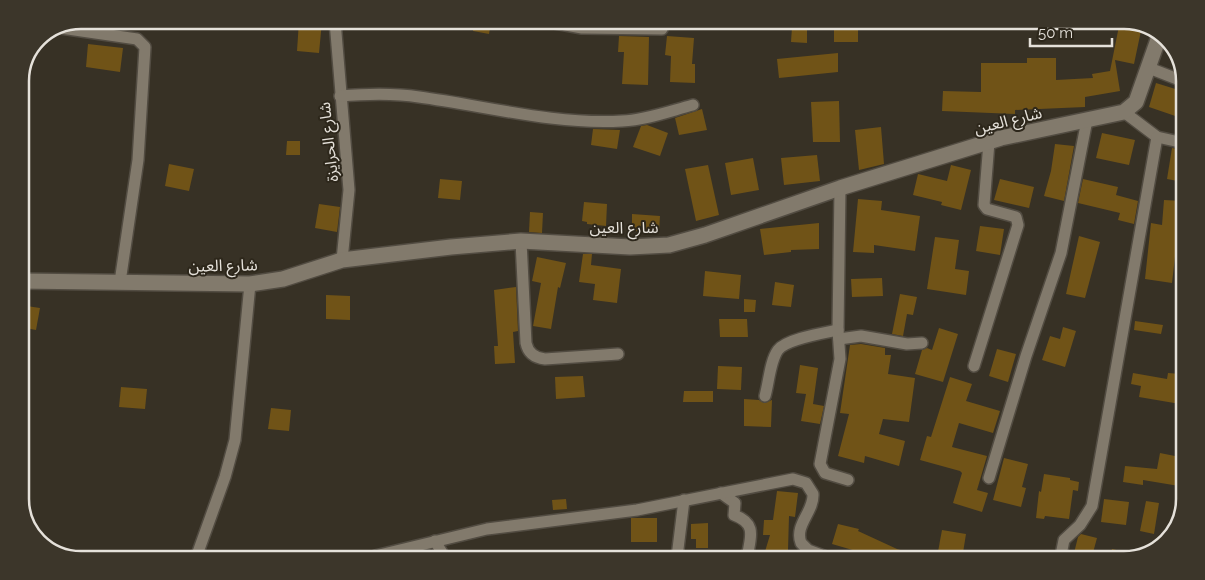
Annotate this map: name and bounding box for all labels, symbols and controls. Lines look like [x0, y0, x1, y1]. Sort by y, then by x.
scale bar [1030, 15, 1112, 47]
text: 50 m [1038, 24, 1073, 42]
street label: شارع الحرايزة [315, 101, 345, 183]
street label: شارع العين [972, 103, 1045, 141]
street label: شارع العين [589, 218, 659, 240]
street label: شارع العين [188, 255, 258, 279]

